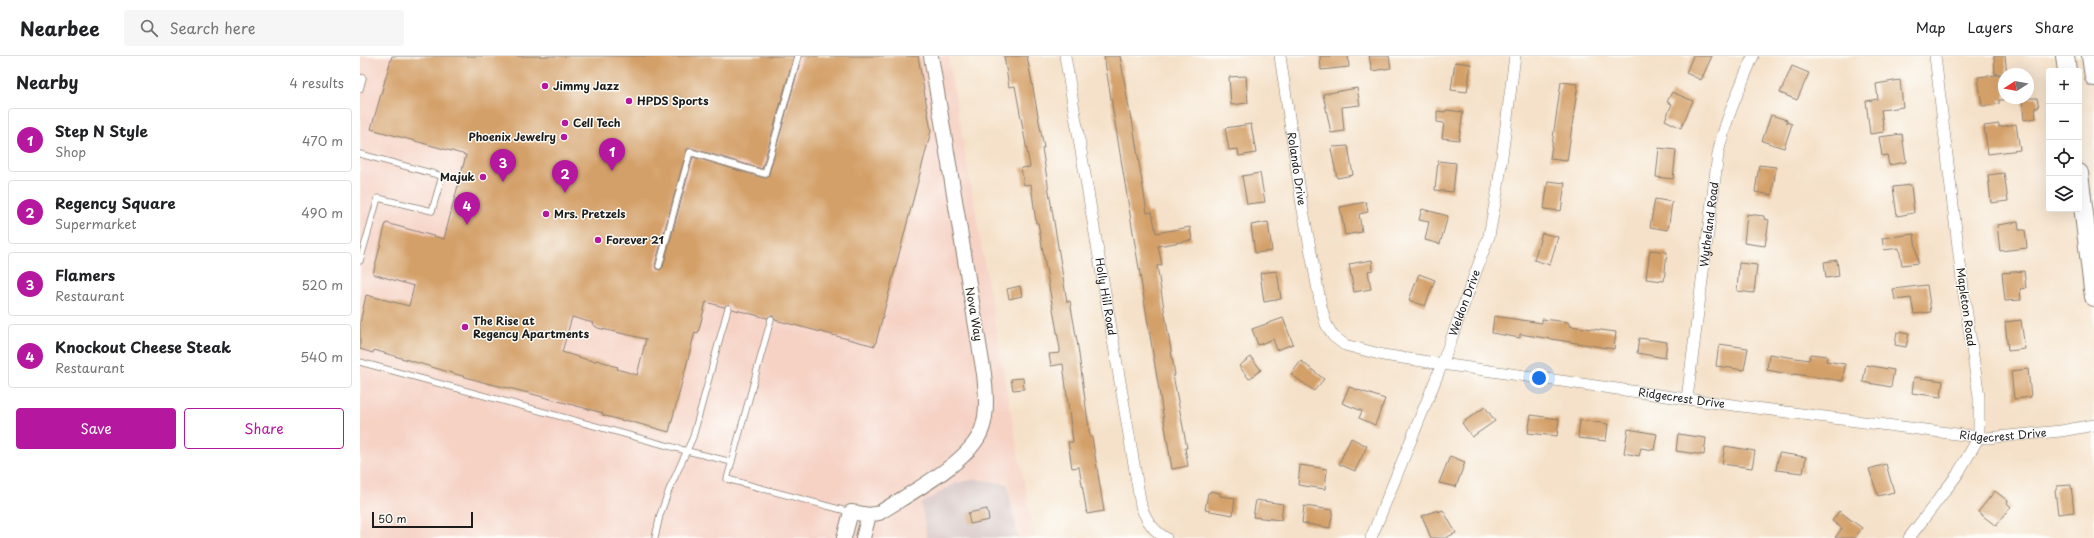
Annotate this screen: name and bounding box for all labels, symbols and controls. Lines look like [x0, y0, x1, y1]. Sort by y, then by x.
search box [124, 10, 404, 46]
text: Nearbee [20, 14, 100, 42]
text: Search here [170, 16, 255, 39]
icon: search [138, 17, 160, 39]
text: Map [1916, 17, 1946, 38]
text: Layers [1968, 17, 2013, 38]
text: Share [2035, 17, 2074, 38]
north arrow [1998, 68, 2034, 104]
map controls [2046, 68, 2082, 212]
button: + [2046, 68, 2082, 104]
text: Nearby [16, 69, 78, 95]
text: 4 results [290, 73, 344, 92]
place label: Jimmy Jazz [553, 77, 619, 94]
marker: Jimmy Jazz [540, 81, 550, 91]
place label: HPDS Sports [637, 92, 709, 109]
marker: HPDS Sports [624, 96, 634, 106]
button: − [2046, 104, 2082, 140]
place label: Cell Tech [573, 114, 621, 131]
marker: Cell Tech [560, 118, 570, 128]
text: Step N Style [55, 119, 148, 142]
place label: Phoenix Jewelry [469, 128, 556, 145]
text: 1 [27, 131, 33, 150]
text: 470 m [302, 131, 343, 150]
street label: Rolando Drive [1283, 131, 1311, 207]
marker: Phoenix Jewelry [559, 132, 569, 142]
pin: 1 [599, 138, 625, 171]
button: locate [2046, 140, 2082, 176]
text: Shop [55, 142, 86, 161]
pin: 3 [490, 149, 516, 182]
pin: 2 [552, 160, 578, 193]
place label: Majuk [440, 168, 476, 185]
marker: Majuk [478, 172, 488, 182]
button: layers [2046, 176, 2082, 212]
street label: Wytheland Road [1695, 181, 1722, 268]
text: Regency Square [55, 191, 176, 214]
pin: 4 [454, 192, 480, 225]
text: 2 [25, 203, 35, 222]
text: 490 m [301, 203, 343, 222]
place label: Mrs. Pretzels [554, 205, 625, 222]
marker: Mrs. Pretzels [541, 209, 551, 219]
text: Supermarket [55, 214, 137, 233]
place label: Forever 21 [606, 231, 664, 248]
marker: Forever 21 [593, 235, 603, 245]
street label: Holly Hill Road [1091, 256, 1121, 337]
text: Flamers [55, 263, 115, 286]
street label: Weldon Drive [1444, 267, 1484, 338]
street label: Mapleton Road [1953, 267, 1980, 347]
text: 3 [26, 275, 34, 294]
text: 520 m [301, 275, 343, 294]
text: Restaurant [55, 286, 125, 305]
street label: Nova Way [961, 286, 988, 342]
place label: The Rise at Regency Apartments [473, 312, 590, 342]
marker: The Rise at Regency Apartments [460, 322, 470, 332]
text: Knockout Cheese Steak [55, 335, 231, 358]
text: 4 [26, 347, 34, 366]
text: 540 m [300, 347, 343, 366]
text: Restaurant [55, 358, 125, 377]
your location [1529, 368, 1549, 388]
street label: Ridgecrest Drive [1637, 383, 1726, 412]
button: Save [16, 408, 176, 449]
button: Share [184, 408, 344, 449]
street label: Ridgecrest Drive [1959, 423, 2047, 446]
scale bar [372, 510, 473, 529]
text: 50 m [378, 510, 407, 527]

